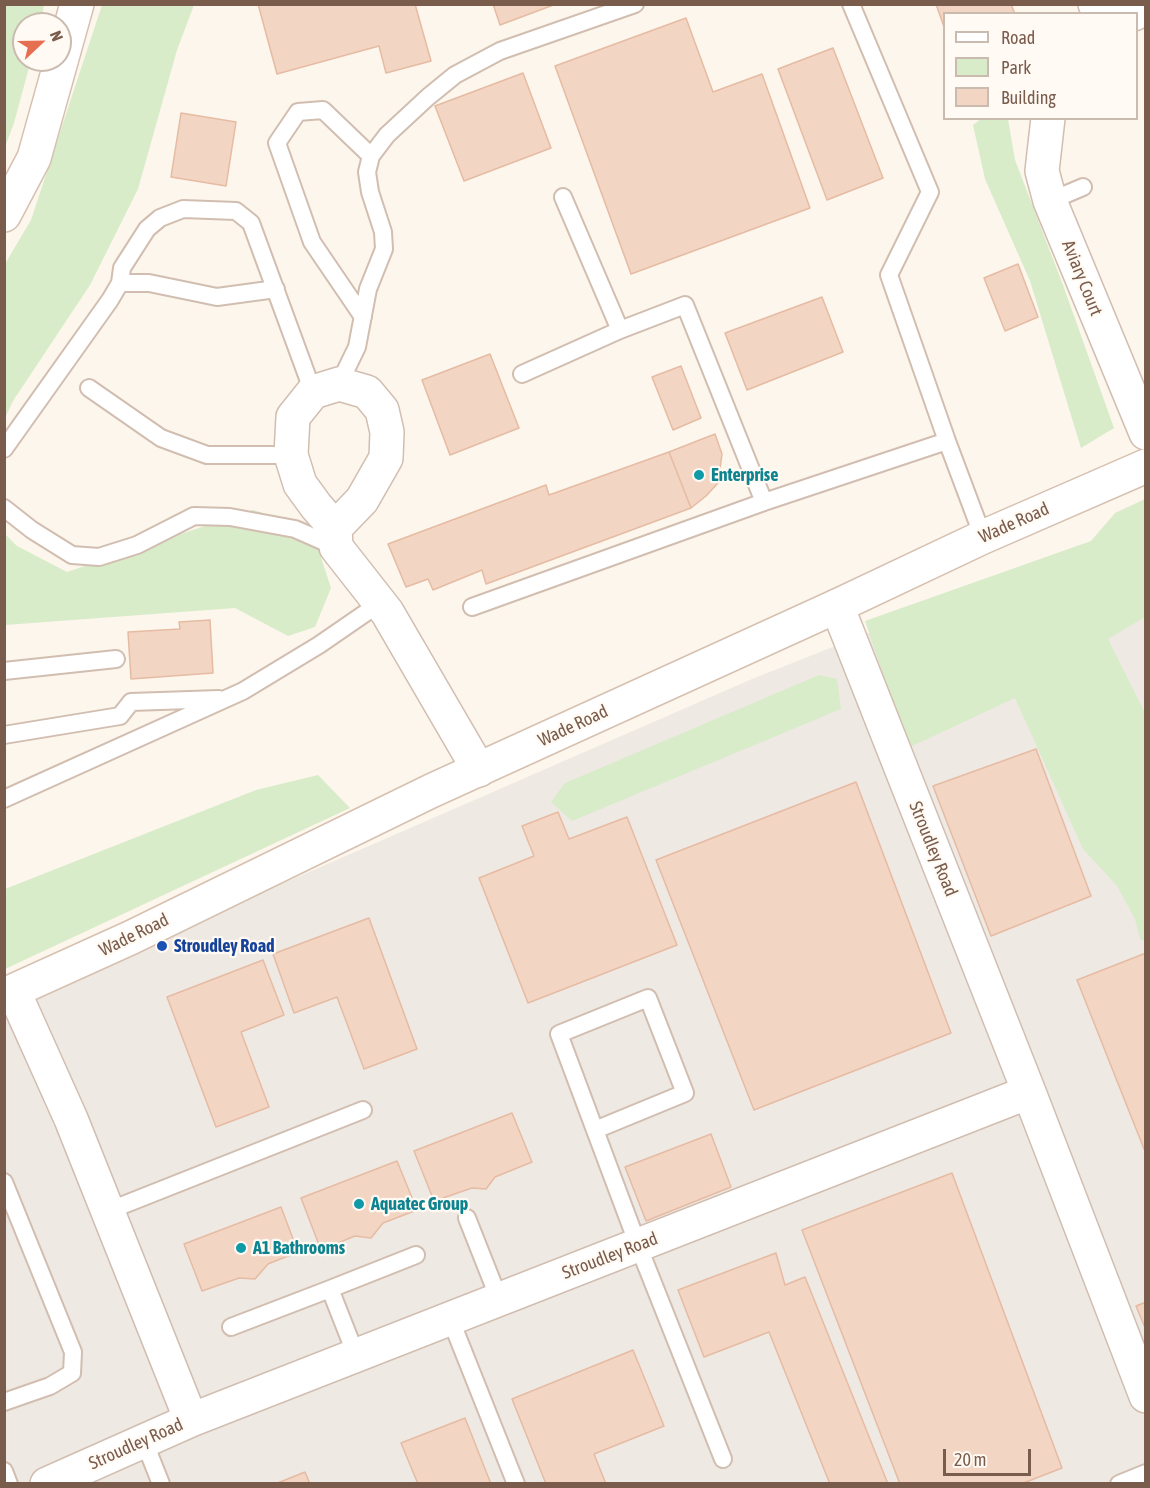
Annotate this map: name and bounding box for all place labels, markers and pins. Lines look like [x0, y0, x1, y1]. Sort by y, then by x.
place label: Enterprise [711, 464, 778, 486]
marker: Enterprise [692, 468, 706, 482]
place label: Stroudley Road [174, 935, 275, 957]
marker: Stroudley Road [155, 939, 169, 953]
place label: Aquatec Group [371, 1193, 468, 1215]
marker: Aquatec Group [352, 1197, 366, 1211]
place label: A1 Bathrooms [253, 1237, 345, 1259]
marker: A1 Bathrooms [234, 1241, 248, 1255]

